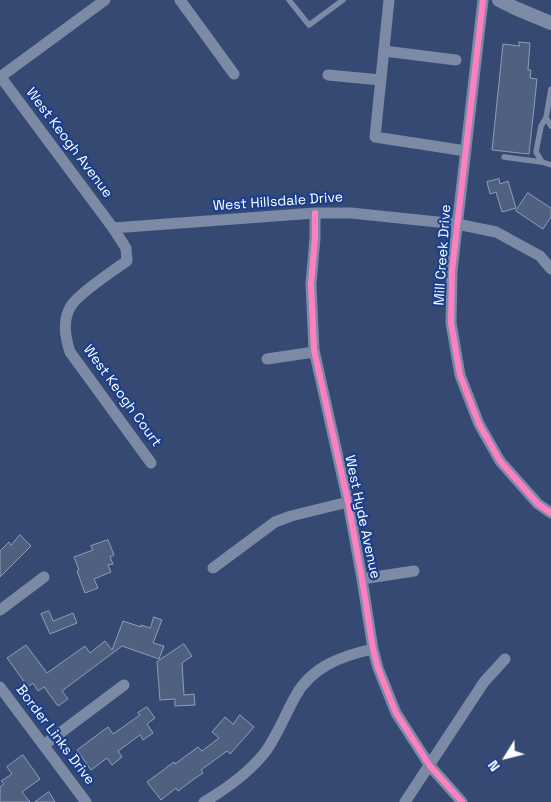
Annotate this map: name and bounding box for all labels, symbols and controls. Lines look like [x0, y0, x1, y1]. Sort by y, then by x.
street label: West Keogh Avenue [22, 85, 116, 201]
street label: West Hillsdale Drive [212, 189, 344, 215]
street label: Mill Creek Drive [431, 204, 455, 306]
street label: West Keogh Court [79, 342, 165, 450]
street label: West Hyde Avenue [341, 454, 383, 580]
street label: Border Links Drive [12, 682, 98, 788]
north arrow [481, 732, 531, 782]
text: N [484, 757, 504, 775]

